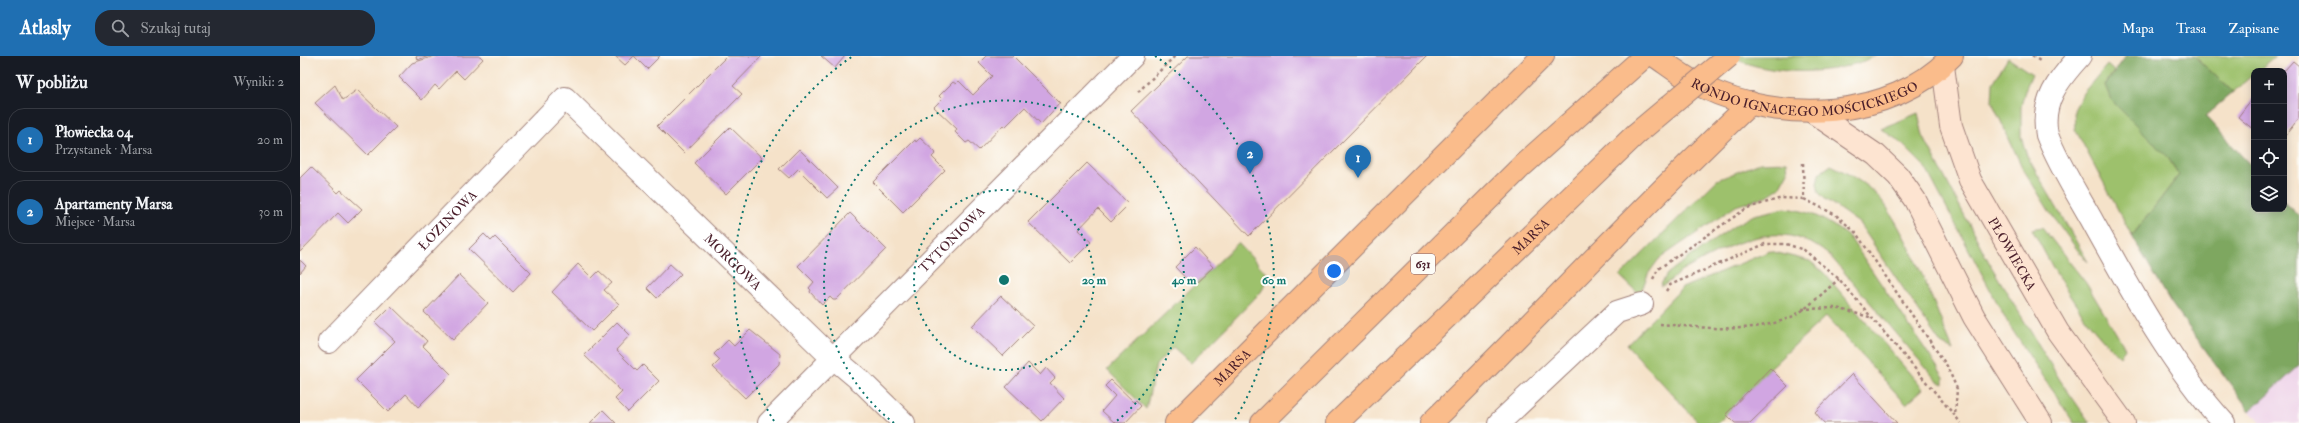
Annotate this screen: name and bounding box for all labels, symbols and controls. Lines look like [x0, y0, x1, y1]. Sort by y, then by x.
search box [95, 10, 375, 46]
text: Atlasly [20, 16, 71, 40]
icon: search [109, 17, 131, 39]
text: Szukaj tutaj [141, 19, 211, 38]
text: Mapa [2122, 20, 2154, 37]
text: Trasa [2176, 20, 2206, 37]
text: Zapisane [2228, 20, 2279, 37]
map controls [2251, 68, 2287, 212]
button: + [2251, 68, 2287, 104]
street label: RONDO IGNACEGO MOŚCICKIEGO [1687, 71, 1921, 87]
text: W pobliżu [16, 72, 88, 93]
text: Wyniki: 2 [233, 74, 284, 90]
text: RONDO IGNACEGO MOŚCICKIEGO [1688, 75, 1921, 120]
button: − [2251, 104, 2287, 140]
text: Płowiecka 04 [55, 123, 132, 142]
text: 1 [28, 132, 32, 148]
text: 20 m [257, 132, 283, 148]
button: locate [2251, 140, 2287, 176]
pin: 2 [1237, 141, 1263, 174]
text: Przystanek · Marsa [55, 142, 152, 158]
pin: 1 [1345, 145, 1371, 178]
button: layers [2251, 176, 2287, 212]
street label: ŁOZINOWA [415, 187, 481, 254]
text: Apartamenty Marsa [55, 195, 173, 214]
street label: TYTONIOWA [916, 203, 989, 276]
text: 2 [27, 204, 33, 220]
text: 30 m [259, 204, 283, 220]
text: Miejsce · Marsa [55, 214, 135, 230]
street label: MARSA [1509, 215, 1554, 258]
street label: PŁOWIECKA [1984, 215, 2040, 294]
street label: MORGOWA [700, 231, 765, 294]
road number: 631 [1411, 254, 1435, 274]
your location [1324, 261, 1344, 281]
centre of rings [997, 273, 1011, 287]
text: 20 m [1082, 273, 1107, 288]
text: 40 m [1171, 273, 1197, 288]
text: 60 m [1262, 273, 1287, 288]
street label: MARSA [1211, 346, 1255, 390]

